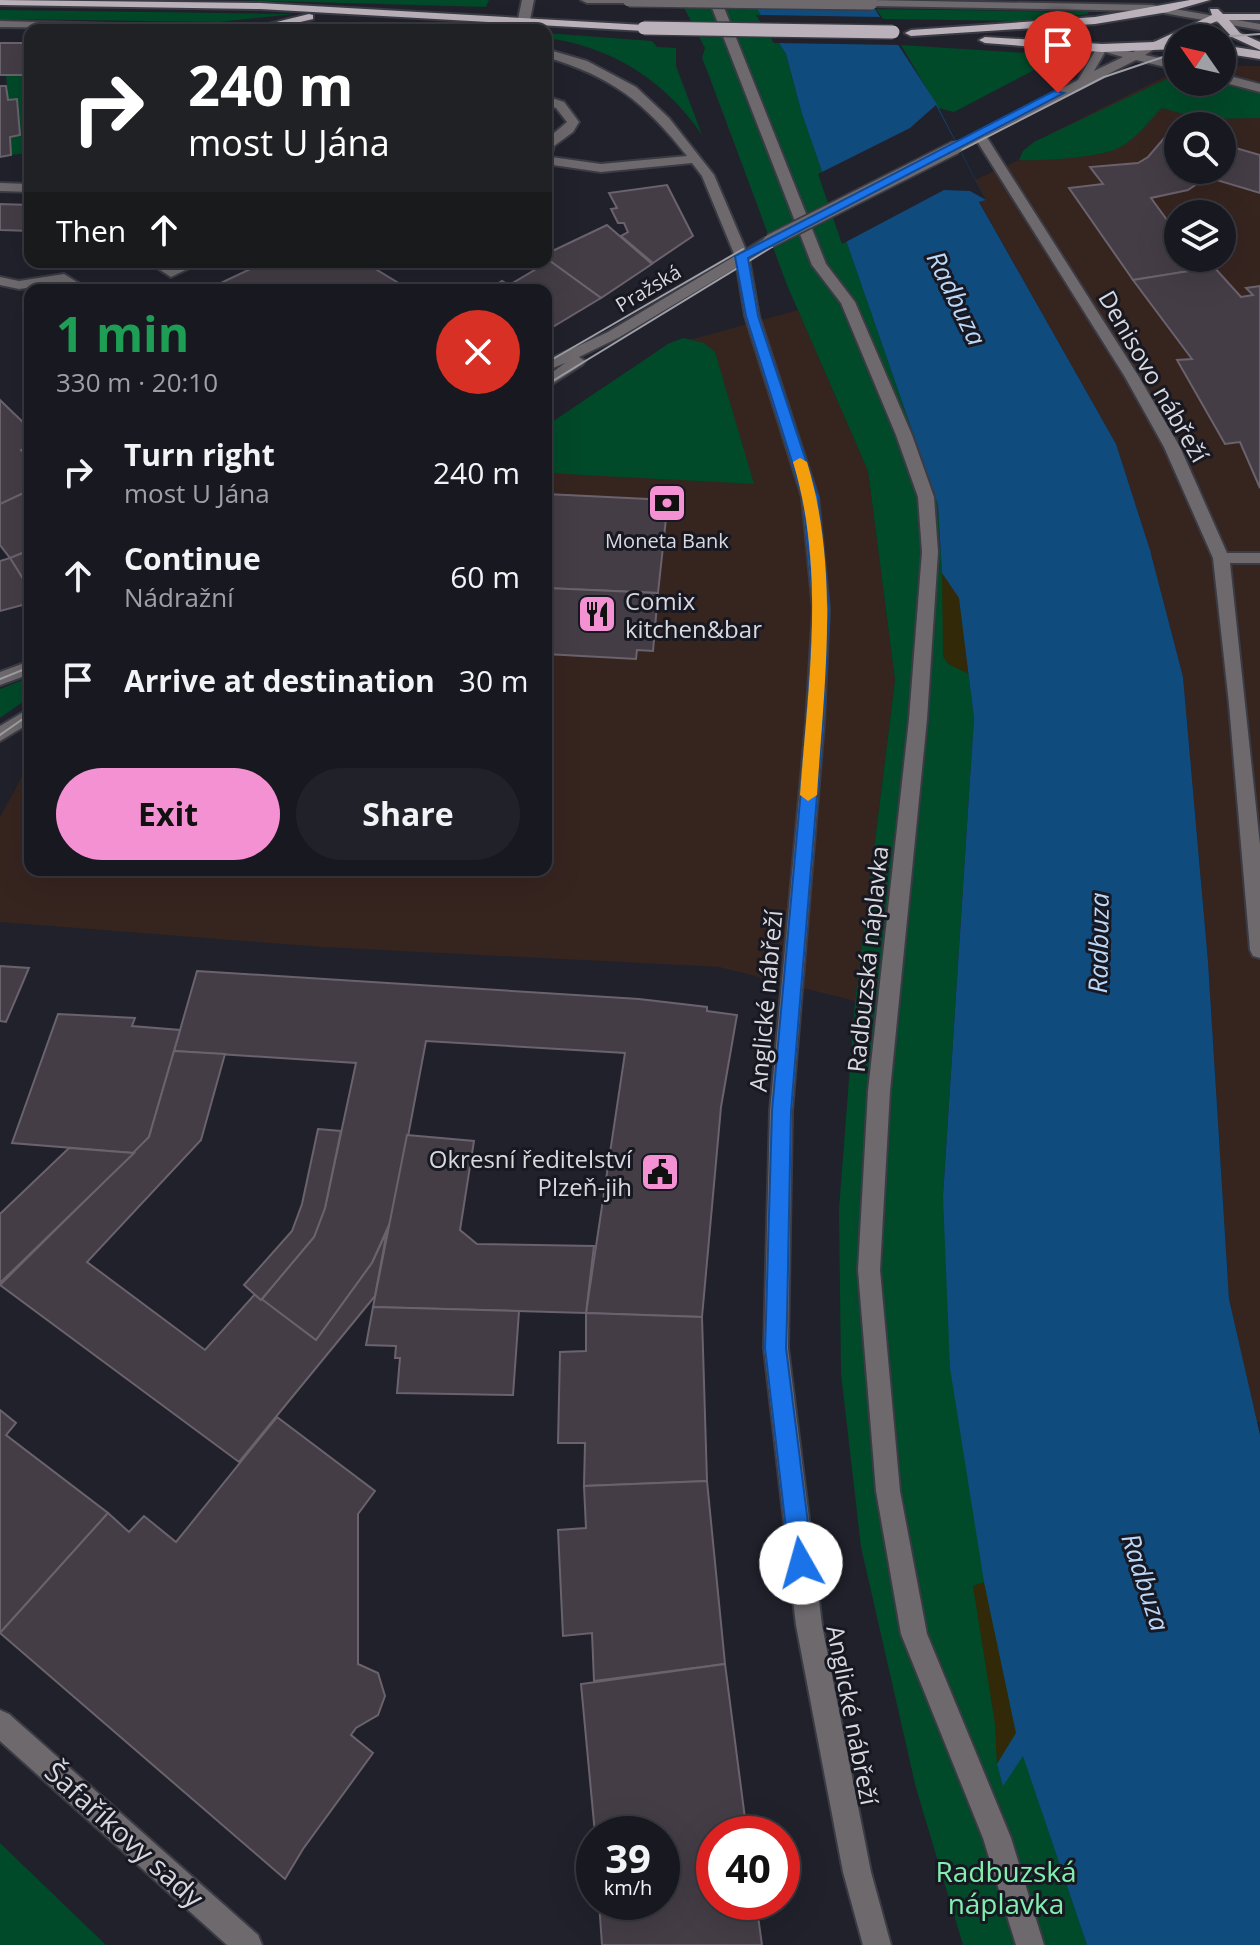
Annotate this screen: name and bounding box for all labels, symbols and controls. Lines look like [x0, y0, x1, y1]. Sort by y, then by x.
pin [1024, 11, 1092, 93]
icon: arrive [1036, 23, 1080, 67]
north arrow [1164, 24, 1236, 96]
map controls [1164, 24, 1236, 272]
text: 240 m [188, 46, 354, 122]
icon: right [56, 56, 160, 160]
button: search [1164, 112, 1236, 184]
text: most U Jána [188, 118, 390, 167]
button: layers [1164, 200, 1236, 272]
icon: ahead [142, 208, 186, 252]
text: Then [56, 210, 126, 251]
water label: Radbuza [919, 245, 995, 351]
street label: Pražská [610, 258, 686, 318]
street label: Denisovo nábřeží [1091, 284, 1217, 469]
text: 1 min [56, 301, 189, 366]
button: close [436, 310, 520, 394]
text: 330 m · 20:10 [56, 364, 218, 400]
text: Turn right [124, 434, 275, 475]
icon: right [56, 450, 100, 494]
text: 240 m [433, 452, 520, 493]
text: most U Jána [124, 475, 270, 511]
bank icon: Moneta Bank [646, 482, 688, 524]
place label: Moneta Bank [605, 527, 729, 554]
text: Continue [124, 538, 261, 579]
icon: ahead [56, 554, 100, 598]
text: 60 m [450, 556, 520, 597]
text: Nádražní [124, 579, 234, 615]
place label: Comix kitchen&bar [625, 584, 762, 645]
restaurant icon: Comix kitchen&bar [576, 593, 618, 635]
icon: arrive [56, 658, 100, 702]
text: Arrive at destination [124, 660, 435, 701]
text: 30 m [459, 660, 529, 701]
button: Exit [56, 768, 280, 860]
button: Share [296, 768, 520, 860]
street label: Radbuzská náplavka [839, 844, 895, 1074]
water label: Radbuza [1079, 892, 1117, 994]
street label: Anglické nábřeží [741, 908, 789, 1093]
place label: Okresní ředitelství Plzeň-jih [429, 1142, 633, 1203]
public building icon: Okresní ředitelství Plzeň-jih [639, 1151, 681, 1193]
position arrow [759, 1521, 843, 1605]
water label: Radbuza [1113, 1528, 1179, 1636]
street label: Anglické nábřeží [819, 1622, 887, 1808]
street label: Šafaříkovy sady [37, 1753, 213, 1916]
speed limit sign: 40 [696, 1816, 800, 1920]
text: 39 [605, 1830, 651, 1885]
park label: Radbuzská náplavka [935, 1852, 1077, 1922]
text: km/h [604, 1874, 652, 1901]

